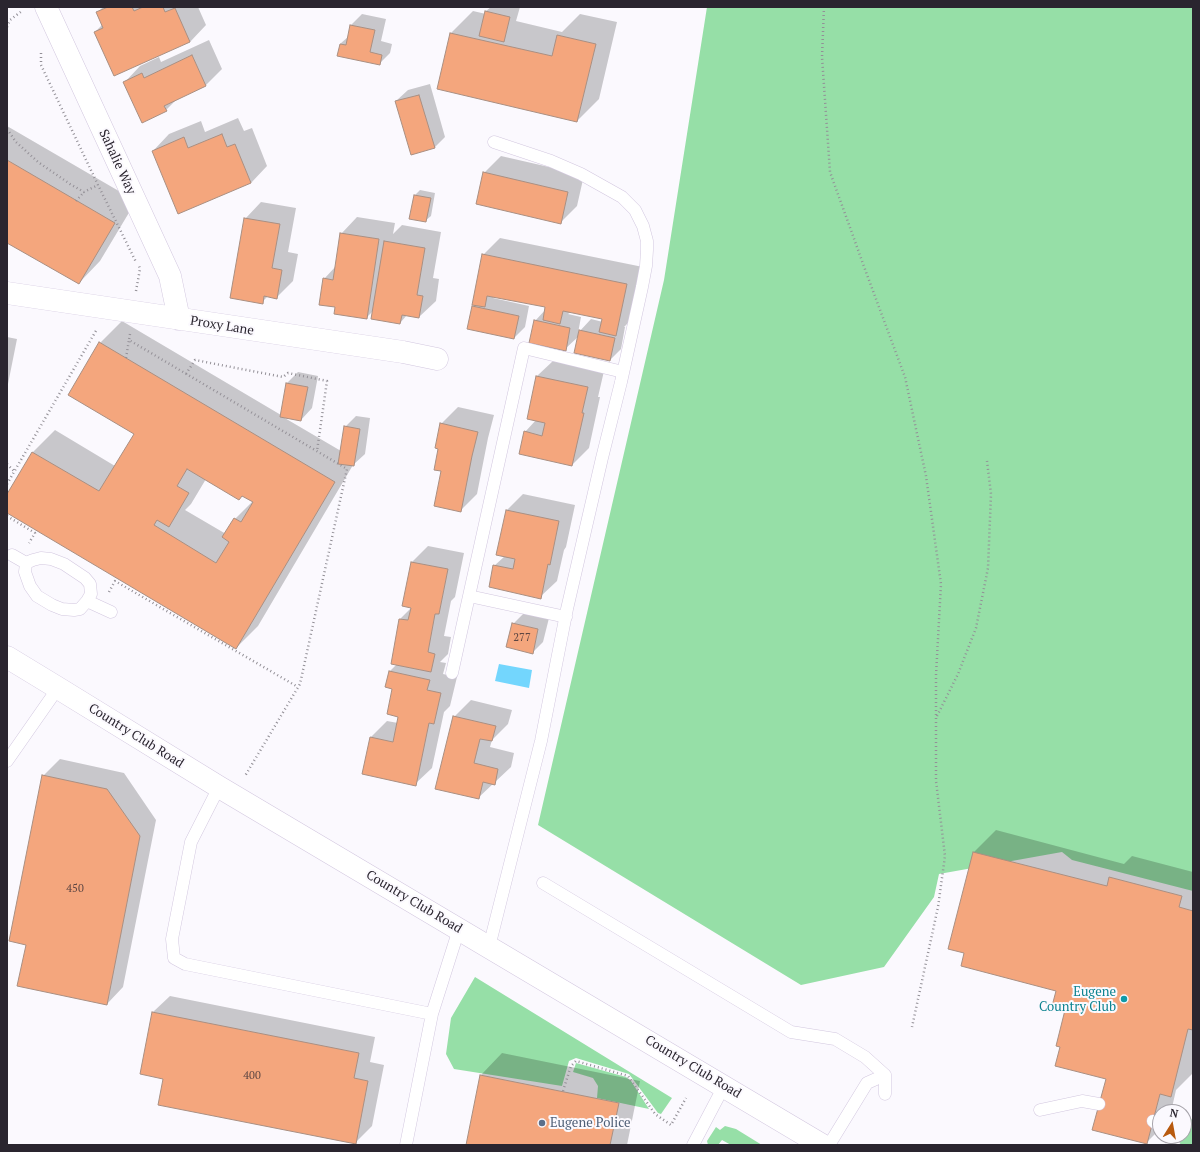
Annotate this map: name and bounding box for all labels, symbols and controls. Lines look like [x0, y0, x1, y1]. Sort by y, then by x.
street label: Sahalie Way [95, 127, 139, 197]
street label: Proxy Lane [189, 313, 255, 339]
house number: 277 [513, 631, 531, 645]
street label: Country Club Road [86, 700, 186, 772]
street label: Country Club Road [363, 867, 465, 937]
house number: 450 [66, 882, 84, 896]
place label: Eugene Country Club [1039, 984, 1116, 1015]
marker: Eugene Country Club [1119, 994, 1129, 1004]
street label: Country Club Road [642, 1032, 744, 1102]
house number: 400 [243, 1069, 261, 1083]
north arrow [1152, 1104, 1192, 1144]
text: N [1169, 1106, 1180, 1121]
place label: Eugene Police [550, 1115, 631, 1131]
marker: Eugene Police [537, 1118, 547, 1128]

